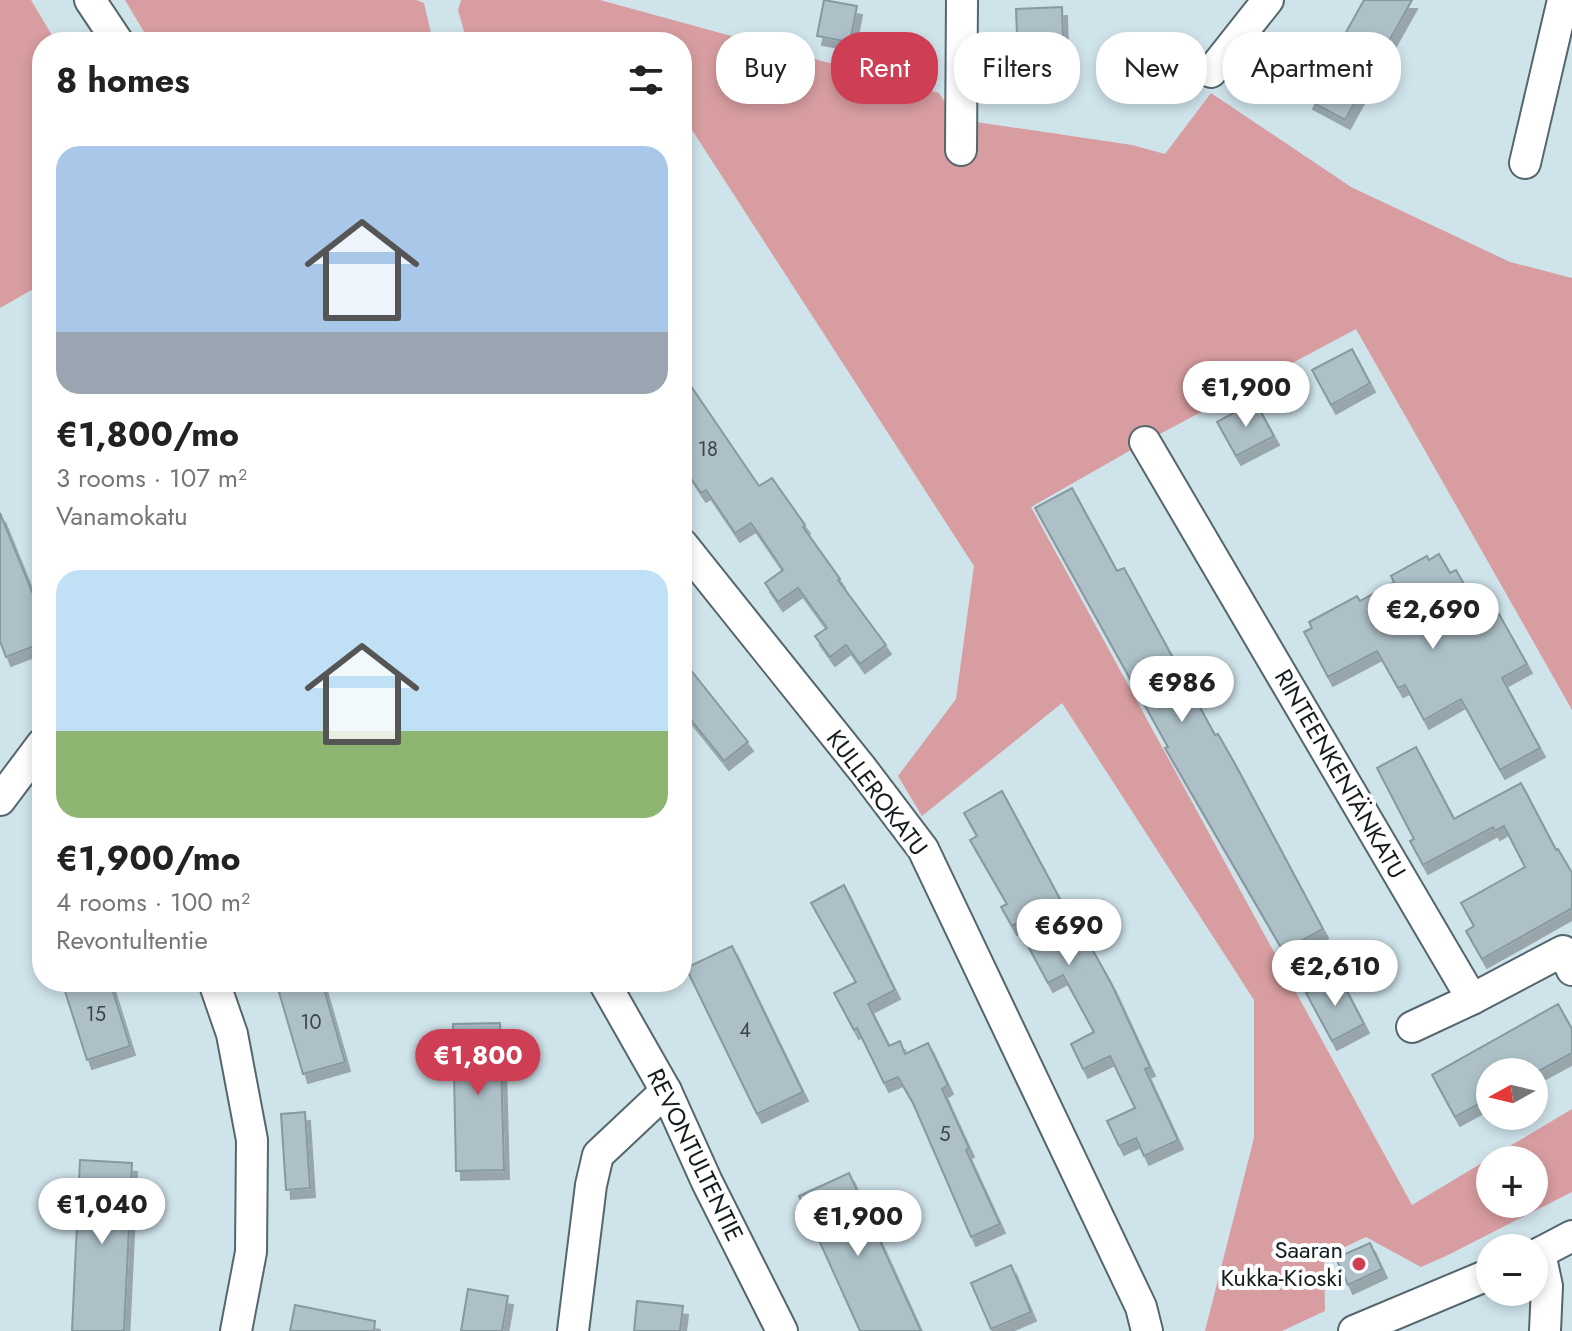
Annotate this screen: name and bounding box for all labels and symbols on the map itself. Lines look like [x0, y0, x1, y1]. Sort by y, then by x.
pin: €1,900 [1181, 361, 1311, 429]
house number: 18 [698, 435, 718, 464]
pin: €2,690 [1368, 583, 1498, 651]
pin: €986 [1135, 656, 1229, 724]
street label: RINTEENKENTÄNKATU [1266, 663, 1415, 885]
street label: KULLEROKATU [818, 722, 936, 863]
pin: €690 [1022, 899, 1116, 967]
pin: €2,610 [1270, 940, 1400, 1008]
house number: 15 [86, 1000, 106, 1029]
house number: 10 [301, 1008, 322, 1037]
house number: 4 [739, 1016, 751, 1045]
pin: €1,800 [413, 1029, 543, 1097]
north arrow [1476, 1058, 1548, 1130]
street label: REVONTULTENTIE [638, 1063, 752, 1247]
house number: 5 [939, 1120, 951, 1149]
pin: €1,040 [37, 1178, 167, 1246]
pin: €1,900 [793, 1190, 923, 1258]
place label: Saaran Kukka-Kioski [1220, 1232, 1343, 1295]
marker: Saaran Kukka-Kioski [1350, 1255, 1368, 1273]

